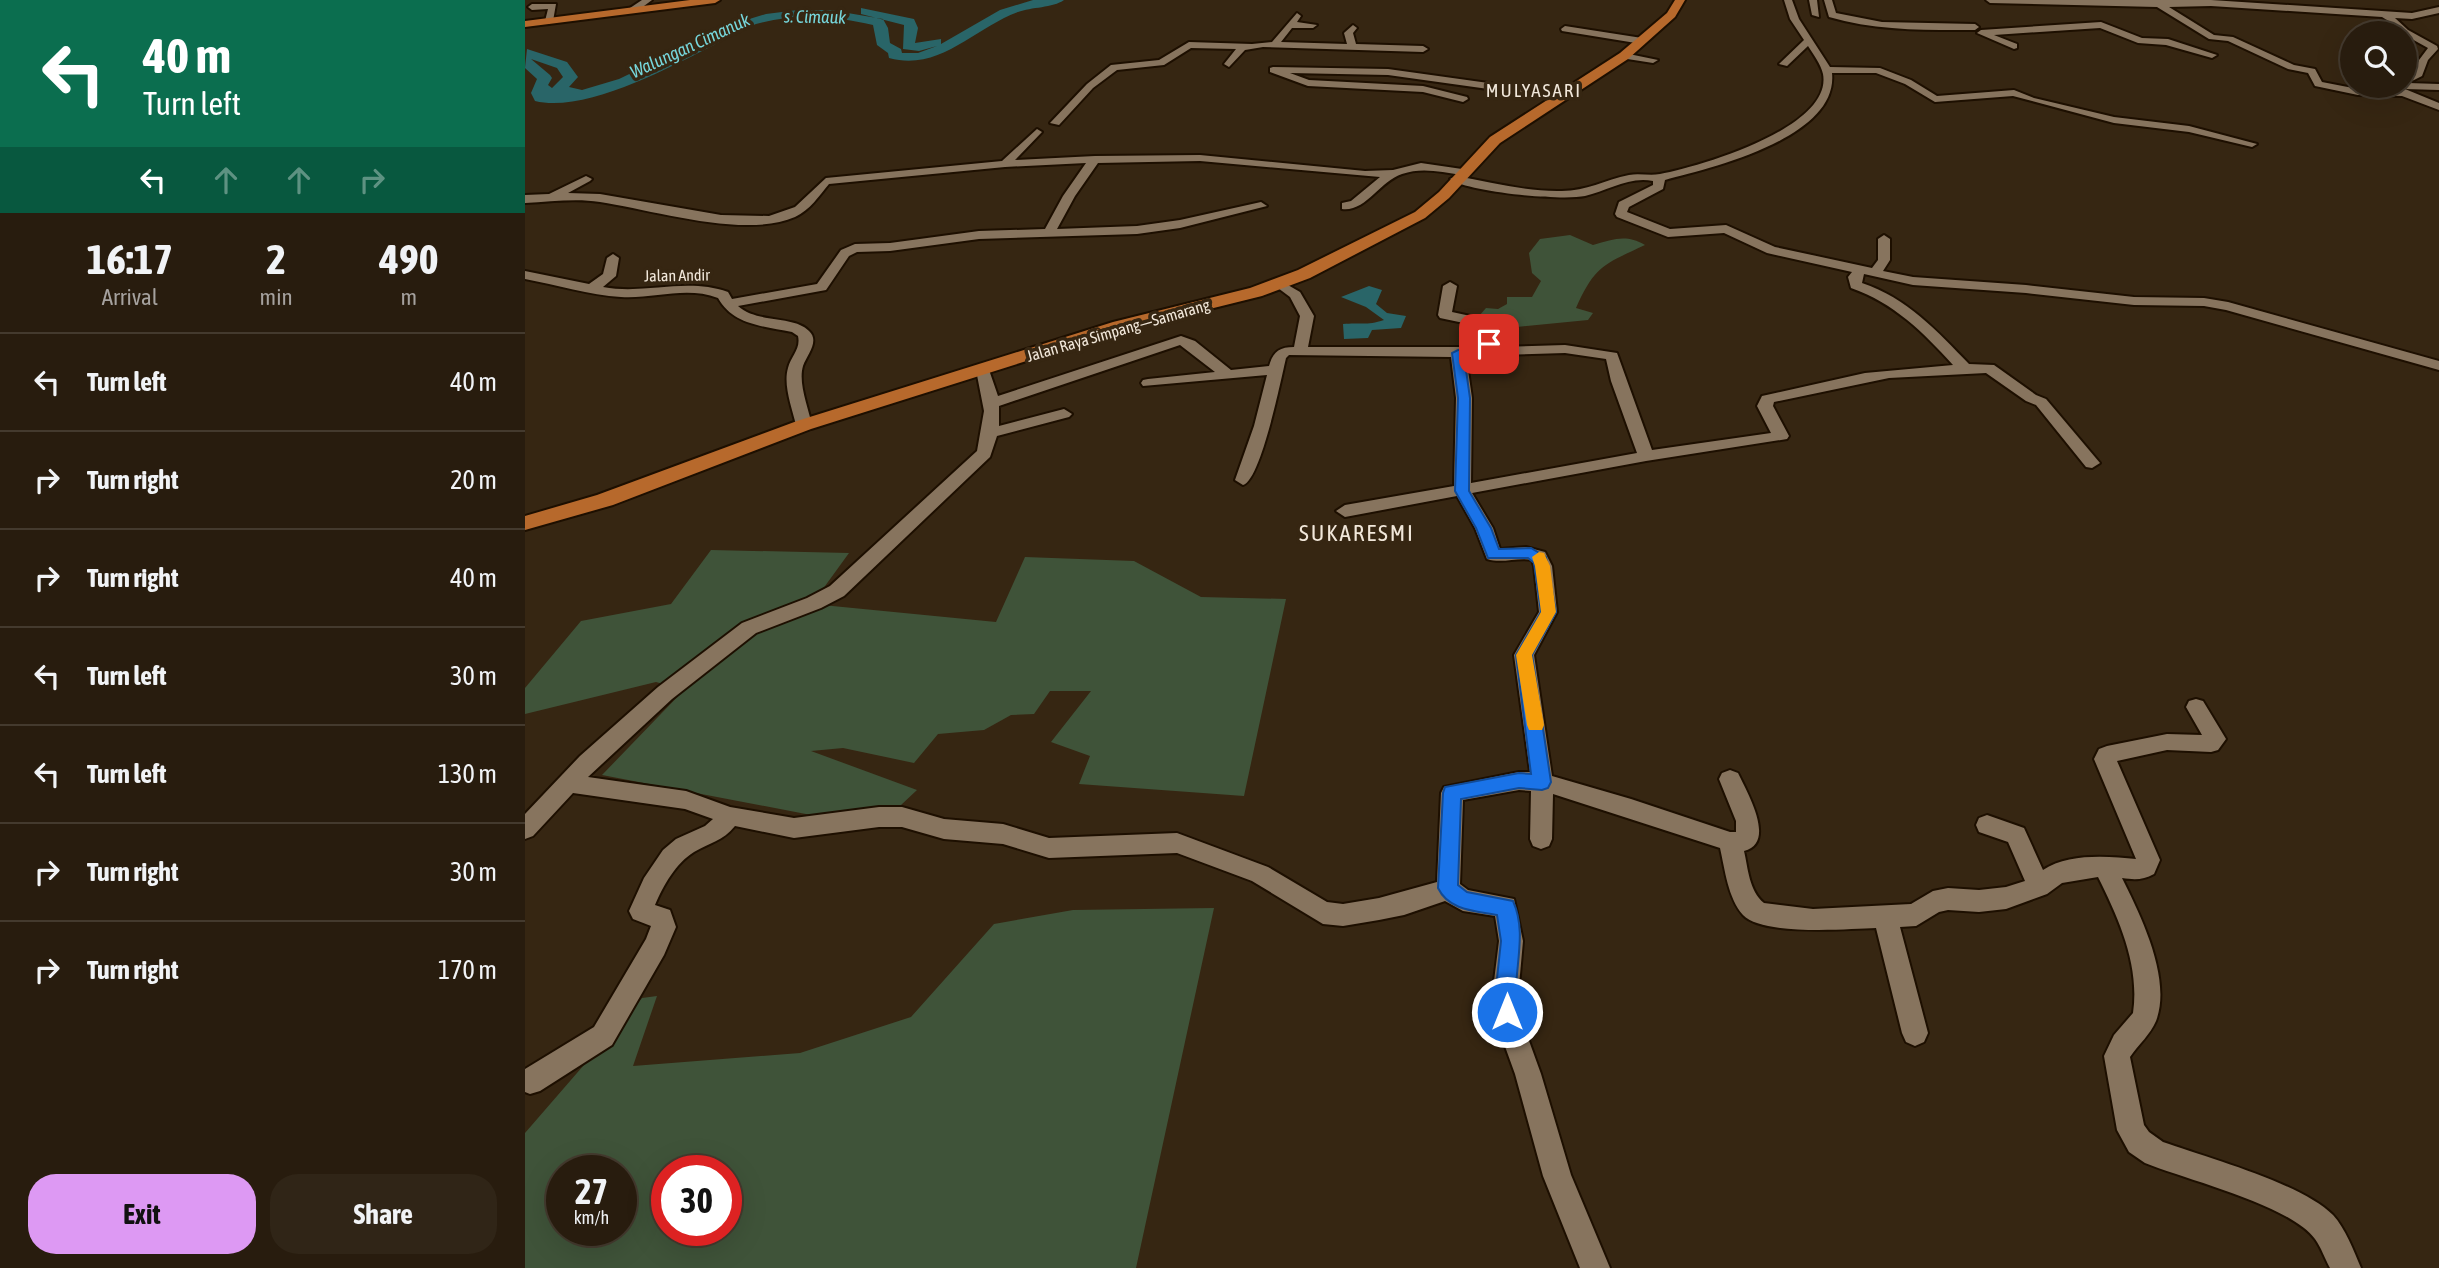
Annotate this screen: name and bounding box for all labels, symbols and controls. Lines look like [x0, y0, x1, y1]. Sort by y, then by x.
water label: s. Cimauk [784, 5, 847, 28]
water label: Walungan Cimanuk [627, 8, 754, 82]
map controls [2340, 21, 2417, 98]
button: search [2340, 21, 2417, 98]
text: 40 m [143, 27, 231, 83]
icon: left [28, 28, 119, 119]
district label: MULYASARI [1486, 79, 1582, 101]
text: Turn left [143, 85, 241, 122]
icon: left [134, 161, 172, 199]
icon: ahead [207, 161, 245, 199]
icon: ahead [280, 161, 318, 199]
icon: right [353, 161, 391, 199]
text: 16:17 [87, 235, 173, 283]
text: 2 [266, 235, 286, 283]
text: 490 [379, 235, 438, 283]
street label: Jalan Andir [644, 265, 710, 285]
text: Arrival [102, 284, 158, 310]
text: min [260, 284, 293, 310]
text: m [401, 284, 417, 310]
street label: Jalan Raya Simpang—Samarang [1024, 295, 1212, 366]
pin [1459, 314, 1519, 374]
icon: arrive [1470, 325, 1508, 363]
icon: left [28, 363, 66, 401]
text: Turn left [87, 367, 167, 397]
text: 40 m [450, 367, 497, 397]
icon: right [28, 461, 66, 499]
text: Turn right [87, 465, 178, 495]
text: 20 m [450, 465, 497, 495]
district label: SUKARESMI [1299, 520, 1415, 546]
icon: right [28, 559, 66, 597]
text: Turn right [87, 563, 178, 593]
text: 40 m [450, 563, 497, 593]
icon: left [28, 657, 66, 695]
text: Turn left [87, 661, 167, 691]
text: 30 m [450, 661, 497, 691]
icon: left [28, 755, 66, 793]
text: Turn left [87, 759, 167, 789]
text: 130 m [438, 759, 497, 789]
icon: right [28, 853, 66, 891]
text: Turn right [87, 857, 178, 887]
text: 30 m [450, 857, 497, 887]
icon: right [28, 951, 66, 989]
text: Turn right [87, 955, 178, 985]
text: 170 m [438, 955, 497, 985]
position arrow [1470, 975, 1544, 1049]
speed limit sign: 30 [651, 1155, 742, 1246]
text: 27 [575, 1171, 608, 1211]
button: Exit [28, 1174, 256, 1254]
button: Share [270, 1174, 497, 1254]
text: km/h [574, 1207, 609, 1228]

